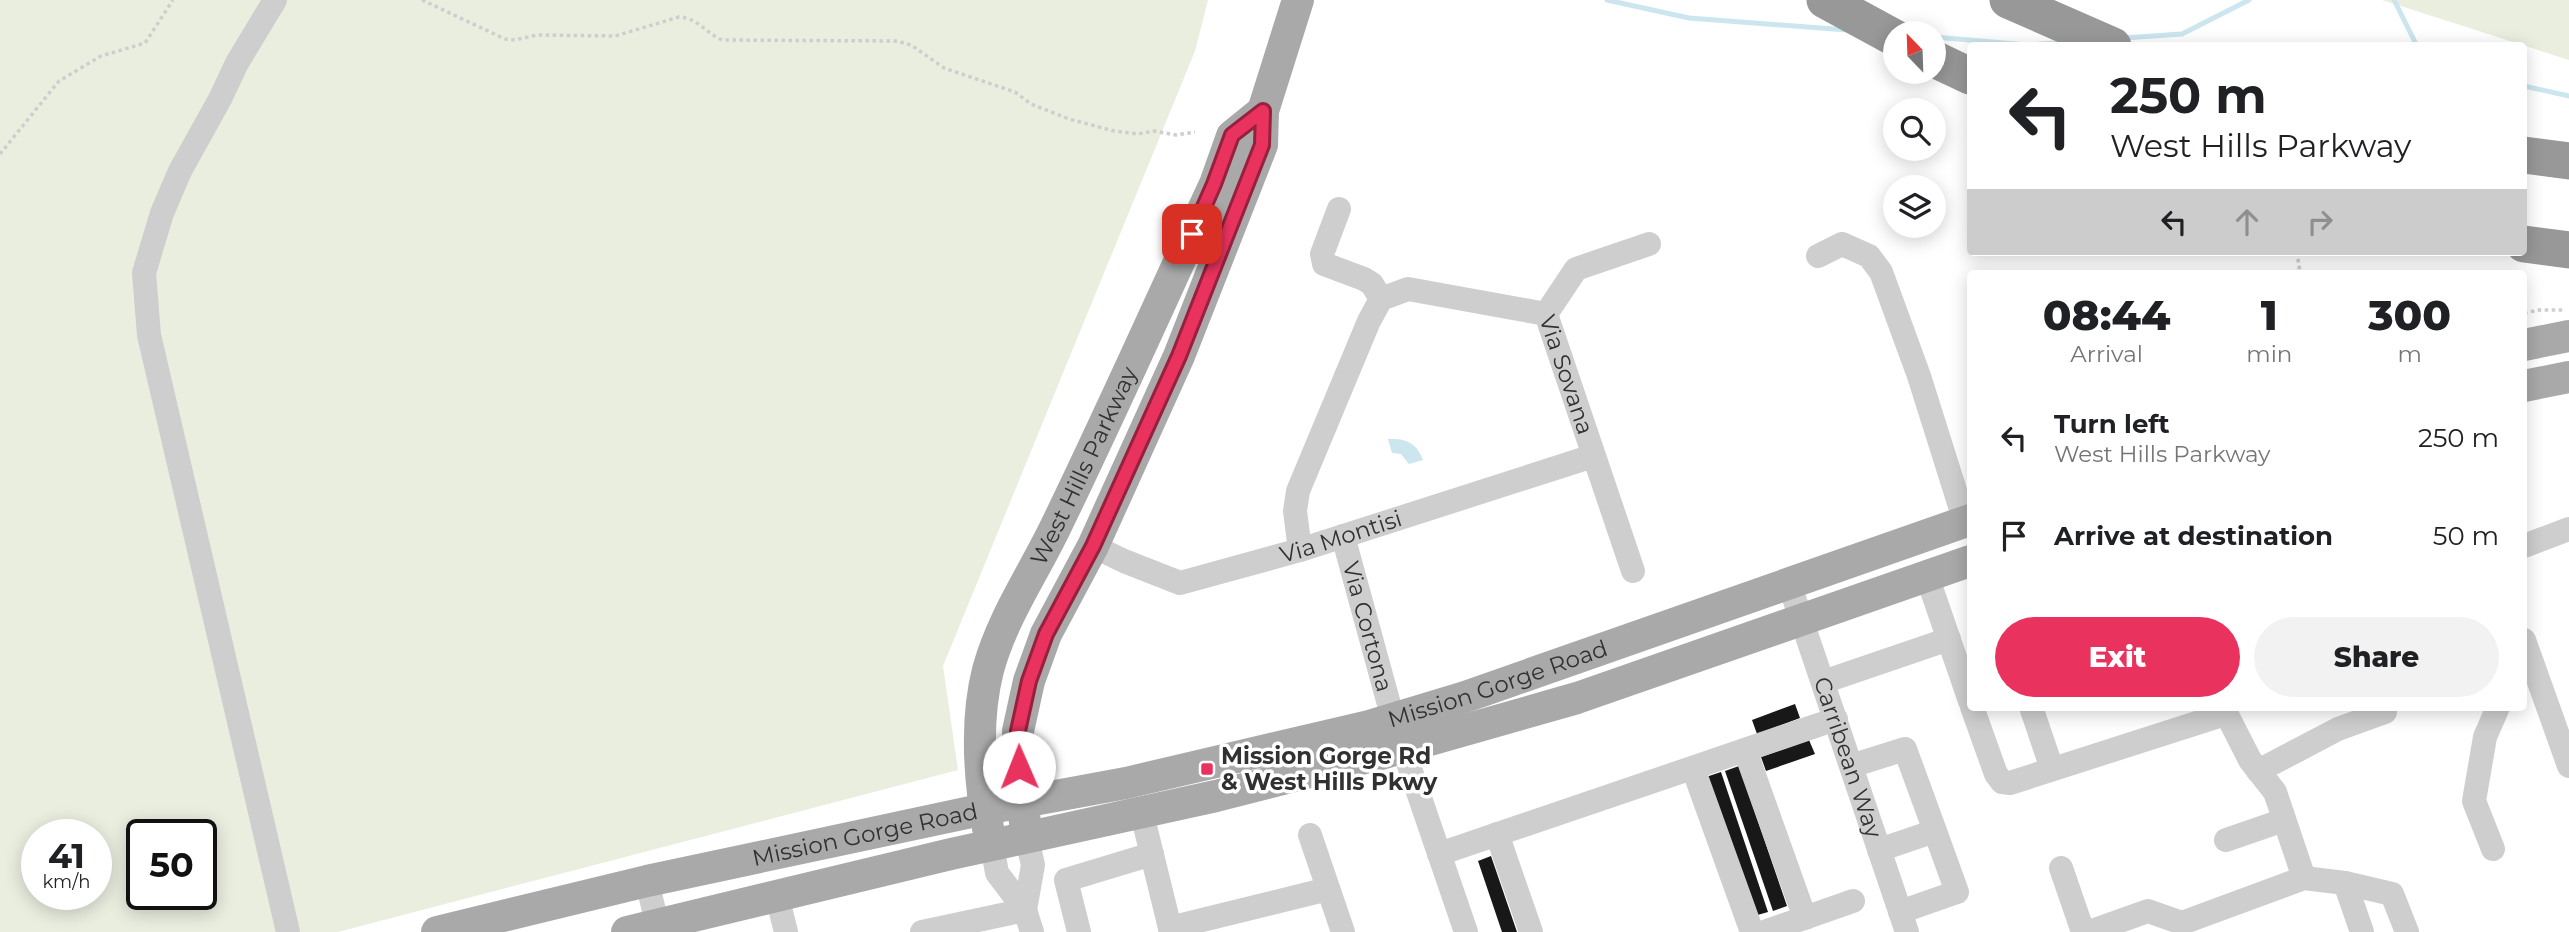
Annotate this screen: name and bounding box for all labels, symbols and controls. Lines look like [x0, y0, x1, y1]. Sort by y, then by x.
north arrow [1883, 21, 1946, 84]
map controls [1883, 21, 1946, 238]
text: 250 m [2110, 66, 2267, 125]
icon: left [1995, 70, 2086, 161]
button: search [1883, 98, 1946, 161]
text: West Hills Parkway [2110, 126, 2411, 165]
button: layers [1883, 175, 1946, 238]
icon: left [2155, 203, 2193, 241]
icon: ahead [2228, 203, 2266, 241]
icon: right [2301, 203, 2339, 241]
pin [1162, 204, 1222, 264]
icon: arrive [1173, 215, 1211, 253]
text: 08:44 [2043, 289, 2170, 341]
text: 1 [2261, 289, 2278, 341]
text: 300 [2368, 289, 2451, 341]
street label: Via Sovana [1533, 311, 1600, 438]
text: Arrival [2070, 340, 2143, 368]
text: min [2246, 340, 2292, 368]
text: m [2397, 340, 2422, 368]
street label: West Hills Parkway [1024, 362, 1143, 570]
text: Turn left [2054, 408, 2170, 440]
icon: left [1995, 419, 2033, 457]
text: 250 m [2418, 422, 2499, 454]
text: West Hills Parkway [2054, 440, 2271, 468]
street label: Via Montisi [1277, 504, 1405, 569]
icon: arrive [1995, 517, 2033, 555]
text: Arrive at destination [2054, 520, 2333, 552]
text: 50 m [2433, 520, 2499, 552]
street label: Via Cortona [1337, 558, 1399, 695]
button: Exit [1995, 617, 2240, 697]
button: Share [2254, 617, 2499, 697]
street label: Mission Gorge Road [1384, 634, 1611, 733]
street label: Carribean Way [1808, 673, 1888, 842]
position arrow [982, 730, 1056, 804]
place label: Mission Gorge Rd & West Hills Pkwy [1221, 742, 1437, 796]
marker: Mission Gorge Rd & West Hills Pkwy [1199, 761, 1215, 777]
street label: Mission Gorge Road [750, 797, 980, 872]
speed limit sign: 50 [126, 819, 217, 910]
text: 41 [48, 834, 85, 877]
text: km/h [42, 871, 91, 893]

